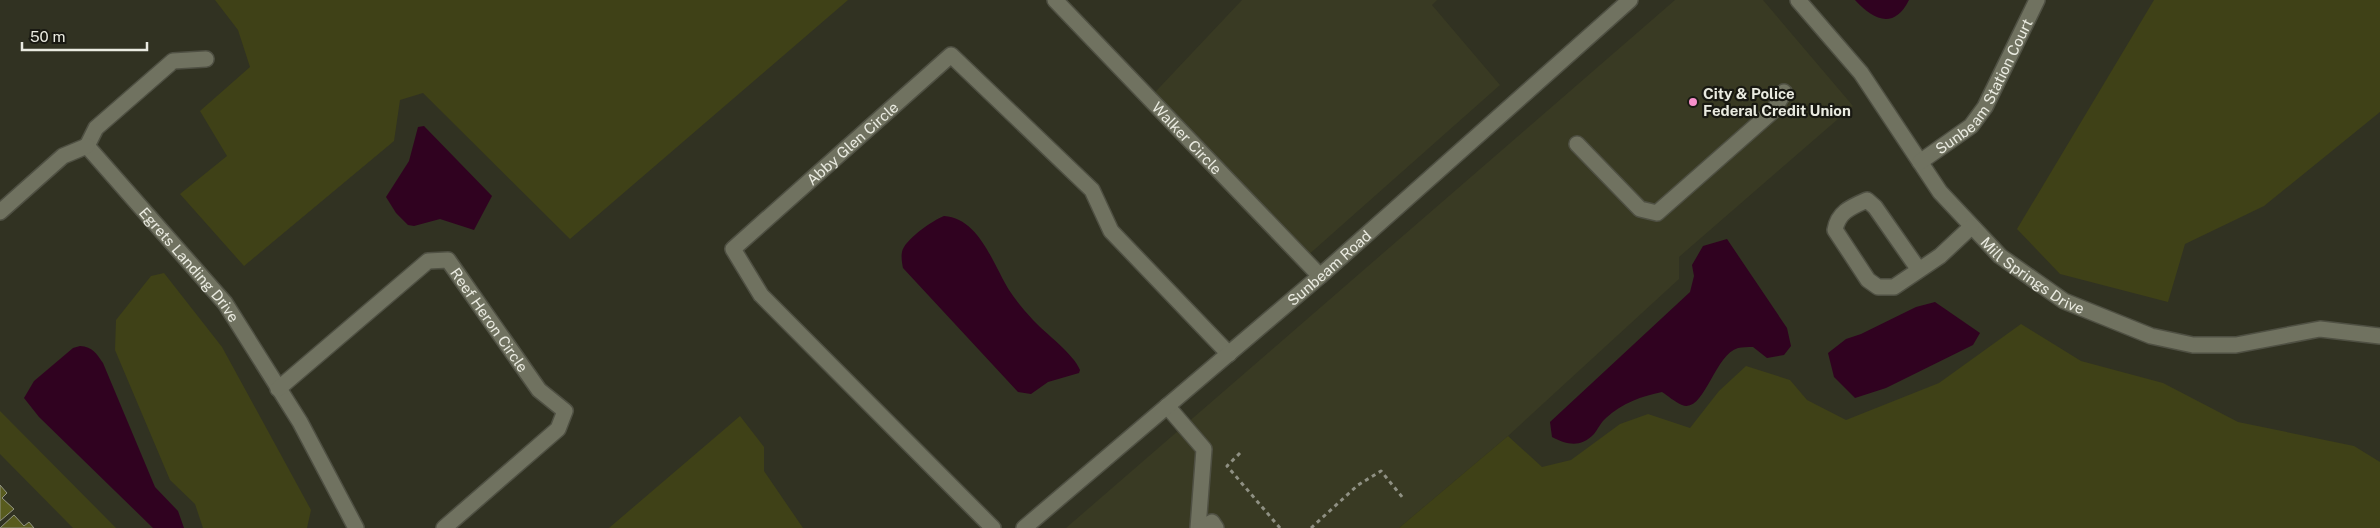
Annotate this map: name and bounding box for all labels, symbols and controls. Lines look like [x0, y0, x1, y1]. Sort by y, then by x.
street label: Sunbeam Station Court [1932, 16, 2035, 157]
scale bar [22, 20, 148, 52]
text: 50 m [30, 28, 65, 45]
place label: City & Police Federal Credit Union [1703, 85, 1851, 119]
marker: City & Police Federal Credit Union [1687, 96, 1699, 108]
street label: Abby Glen Circle [803, 98, 901, 188]
street label: Walker Circle [1149, 98, 1226, 177]
street label: Egrets Landing Drive [136, 204, 243, 325]
street label: Sunbeam Road [1284, 226, 1374, 309]
street label: Mill Springs Drive [1978, 233, 2087, 317]
street label: Reef Heron Circle [447, 264, 532, 375]

